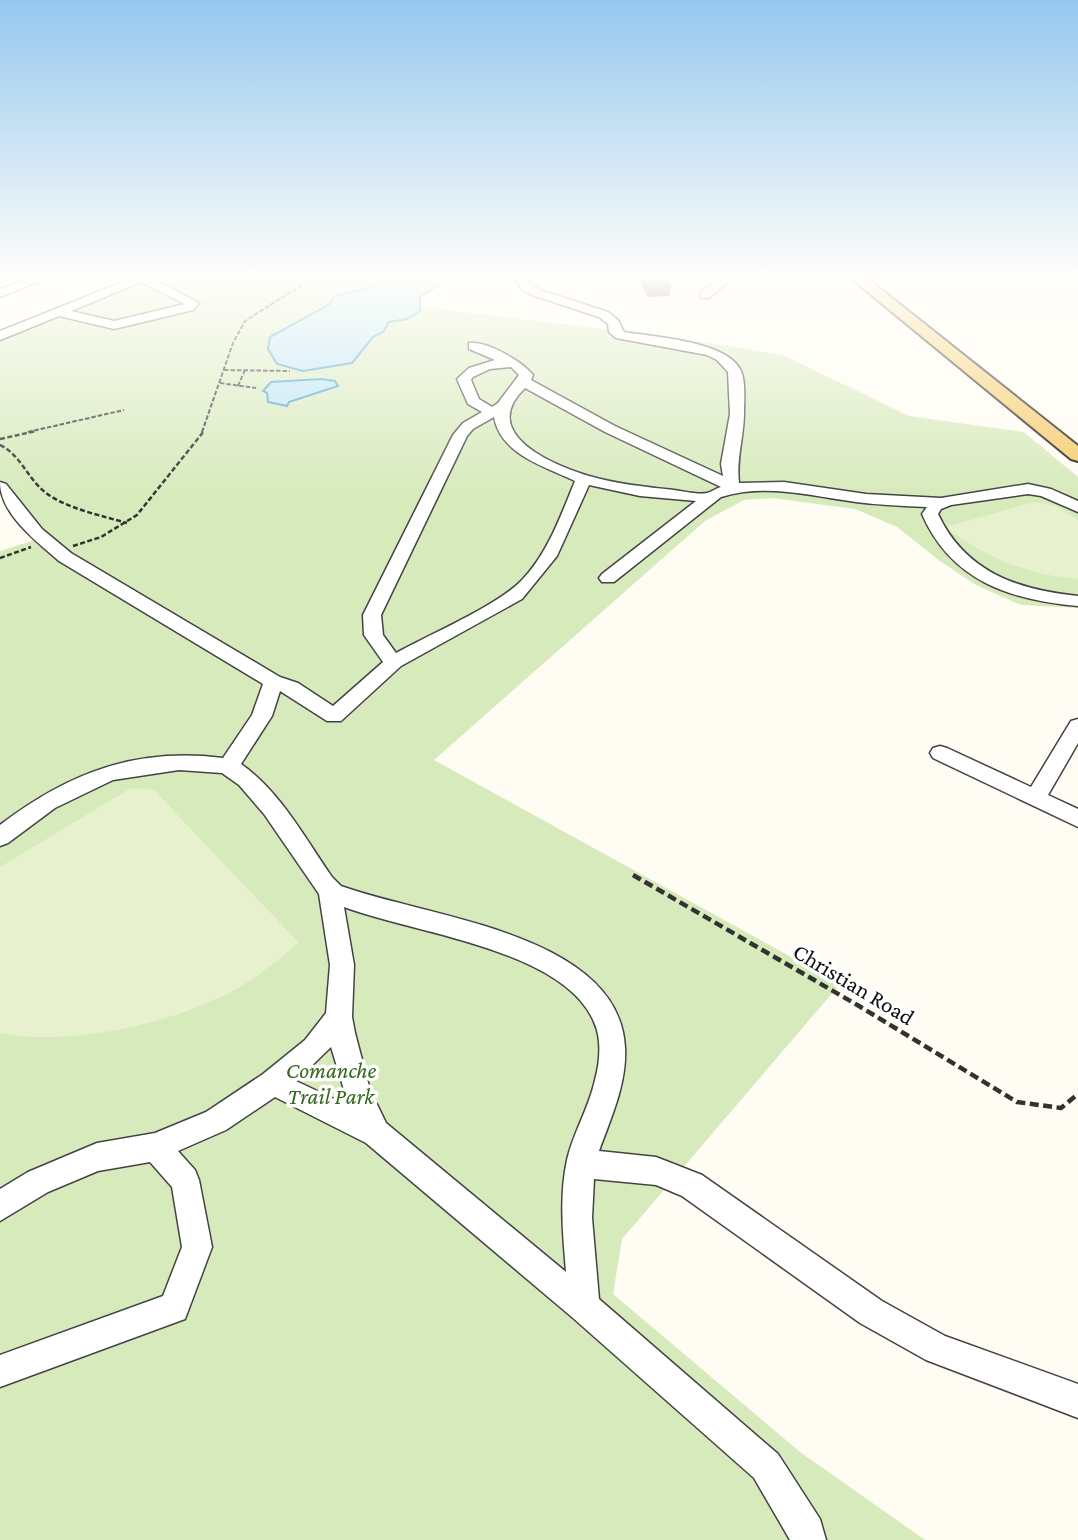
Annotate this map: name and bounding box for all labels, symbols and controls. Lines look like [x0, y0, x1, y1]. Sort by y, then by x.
street label: Christian Road [789, 938, 919, 1030]
park label: Comanche Trail Park [286, 1057, 376, 1109]

